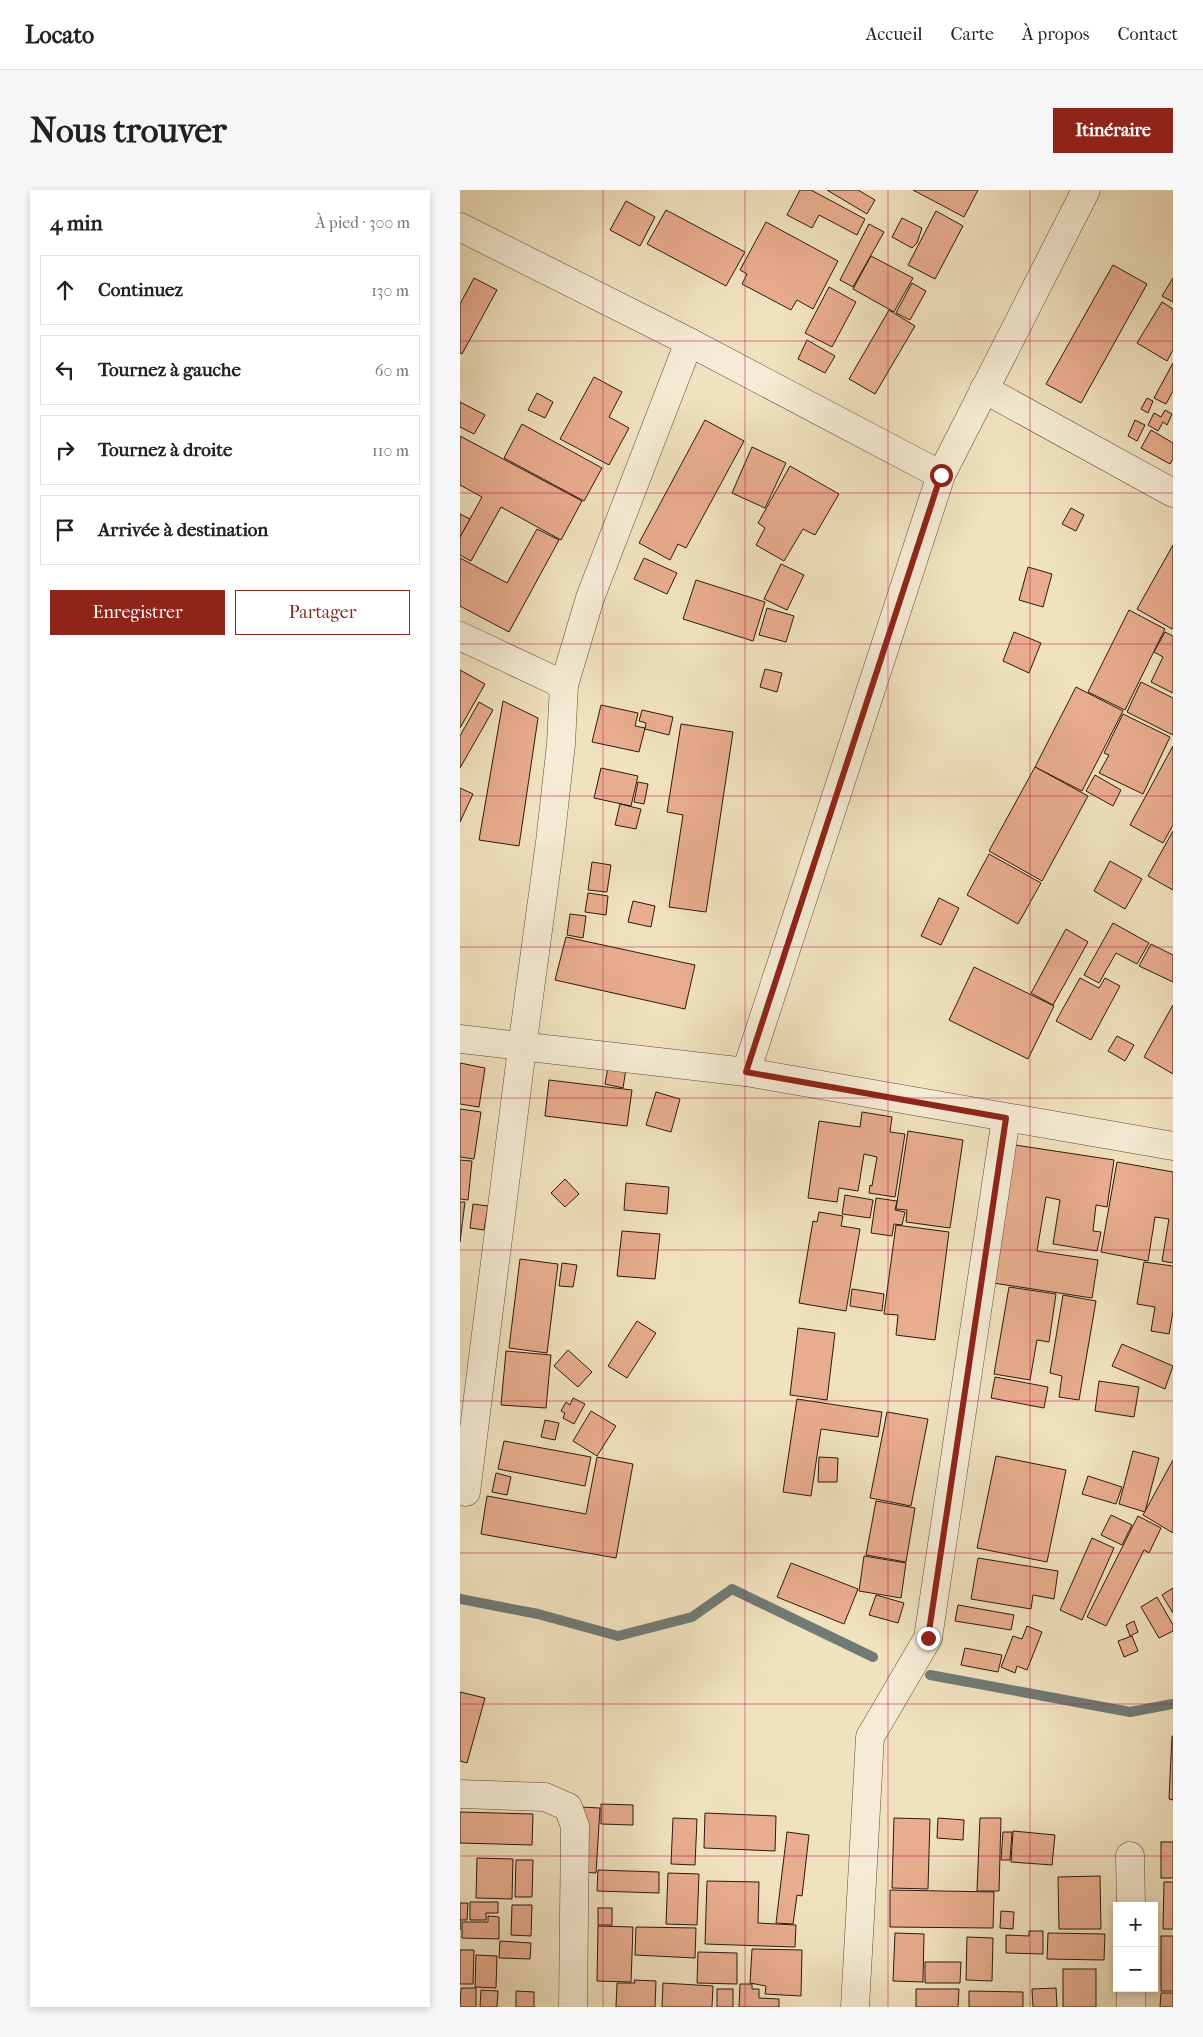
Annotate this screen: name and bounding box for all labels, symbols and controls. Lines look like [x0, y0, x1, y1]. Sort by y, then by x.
text: Locato [25, 21, 94, 49]
text: Accueil [866, 24, 923, 45]
text: Carte [951, 24, 994, 45]
text: À propos [1022, 24, 1089, 45]
text: Contact [1117, 24, 1178, 45]
button: Itinéraire [1053, 108, 1173, 153]
text: Nous trouver [30, 110, 227, 151]
text: 4 min [50, 211, 103, 235]
text: À pied · 300 m [315, 213, 410, 232]
icon: ahead [51, 276, 79, 304]
text: Continuez [98, 279, 183, 301]
text: 130 m [371, 281, 409, 300]
icon: left [51, 356, 79, 384]
text: Tournez à gauche [98, 359, 241, 381]
text: 60 m [375, 361, 409, 380]
icon: right [51, 436, 79, 464]
text: Tournez à droite [98, 439, 232, 461]
text: 110 m [372, 441, 409, 460]
route start [930, 464, 953, 487]
icon: arrive [51, 516, 79, 544]
text: Arrivée à destination [98, 519, 268, 541]
button: Enregistrer [50, 590, 225, 635]
button: Partager [235, 590, 410, 635]
route end [917, 1627, 940, 1650]
map controls [1113, 1902, 1158, 1992]
button: + [1113, 1902, 1158, 1947]
button: − [1113, 1947, 1158, 1992]

